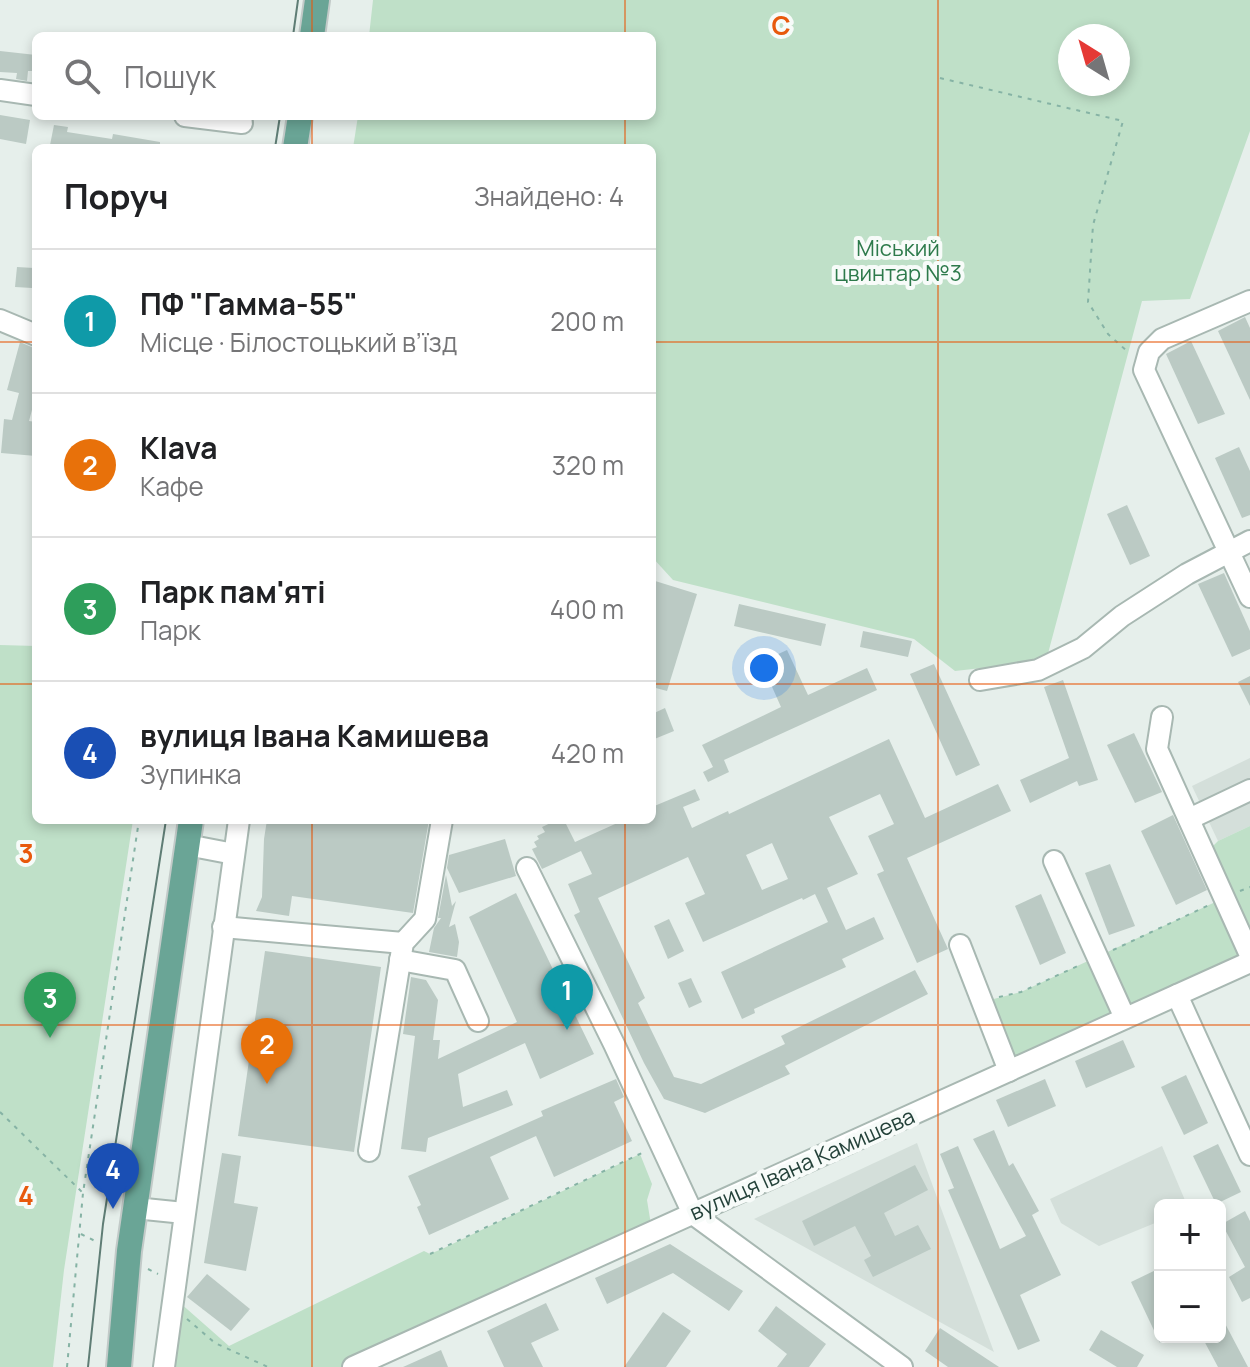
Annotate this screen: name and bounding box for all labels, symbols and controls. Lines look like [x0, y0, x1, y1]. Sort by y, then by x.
text: C [771, 7, 791, 43]
north arrow [1058, 24, 1130, 96]
search box [32, 32, 656, 120]
icon: search [60, 54, 104, 98]
text: Пошук [124, 56, 216, 97]
text: Поруч [64, 173, 168, 219]
text: Знайдено: 4 [474, 178, 624, 214]
park label: Міський цвинтар №3 [834, 233, 962, 288]
text: ПФ "Гамма-55" [140, 283, 358, 324]
text: 1 [84, 303, 96, 339]
text: 200 m [550, 303, 624, 339]
text: Місце · Білостоцький в’їзд [140, 324, 457, 360]
text: Klava [140, 427, 217, 468]
text: 2 [82, 447, 98, 483]
text: 320 m [552, 447, 624, 483]
text: Кафе [140, 468, 204, 504]
text: Парк пам'яті [140, 571, 326, 612]
text: 3 [82, 591, 98, 627]
text: 400 m [550, 591, 624, 627]
text: Парк [140, 612, 201, 648]
your location [744, 648, 784, 688]
text: вулиця Івана Камишева [140, 715, 489, 756]
text: 4 [82, 735, 98, 771]
text: 420 m [551, 735, 624, 771]
text: Зупинка [140, 756, 242, 792]
text: 3 [18, 835, 34, 871]
pin: 1 [541, 964, 593, 1030]
pin: 3 [24, 972, 76, 1038]
pin: 2 [241, 1018, 293, 1084]
street label: вулиця Івана Камишева [685, 1101, 919, 1227]
pin: 4 [87, 1143, 139, 1209]
text: 4 [18, 1177, 34, 1213]
map controls [1154, 1199, 1226, 1343]
button: + [1154, 1199, 1226, 1271]
button: − [1154, 1271, 1226, 1343]

